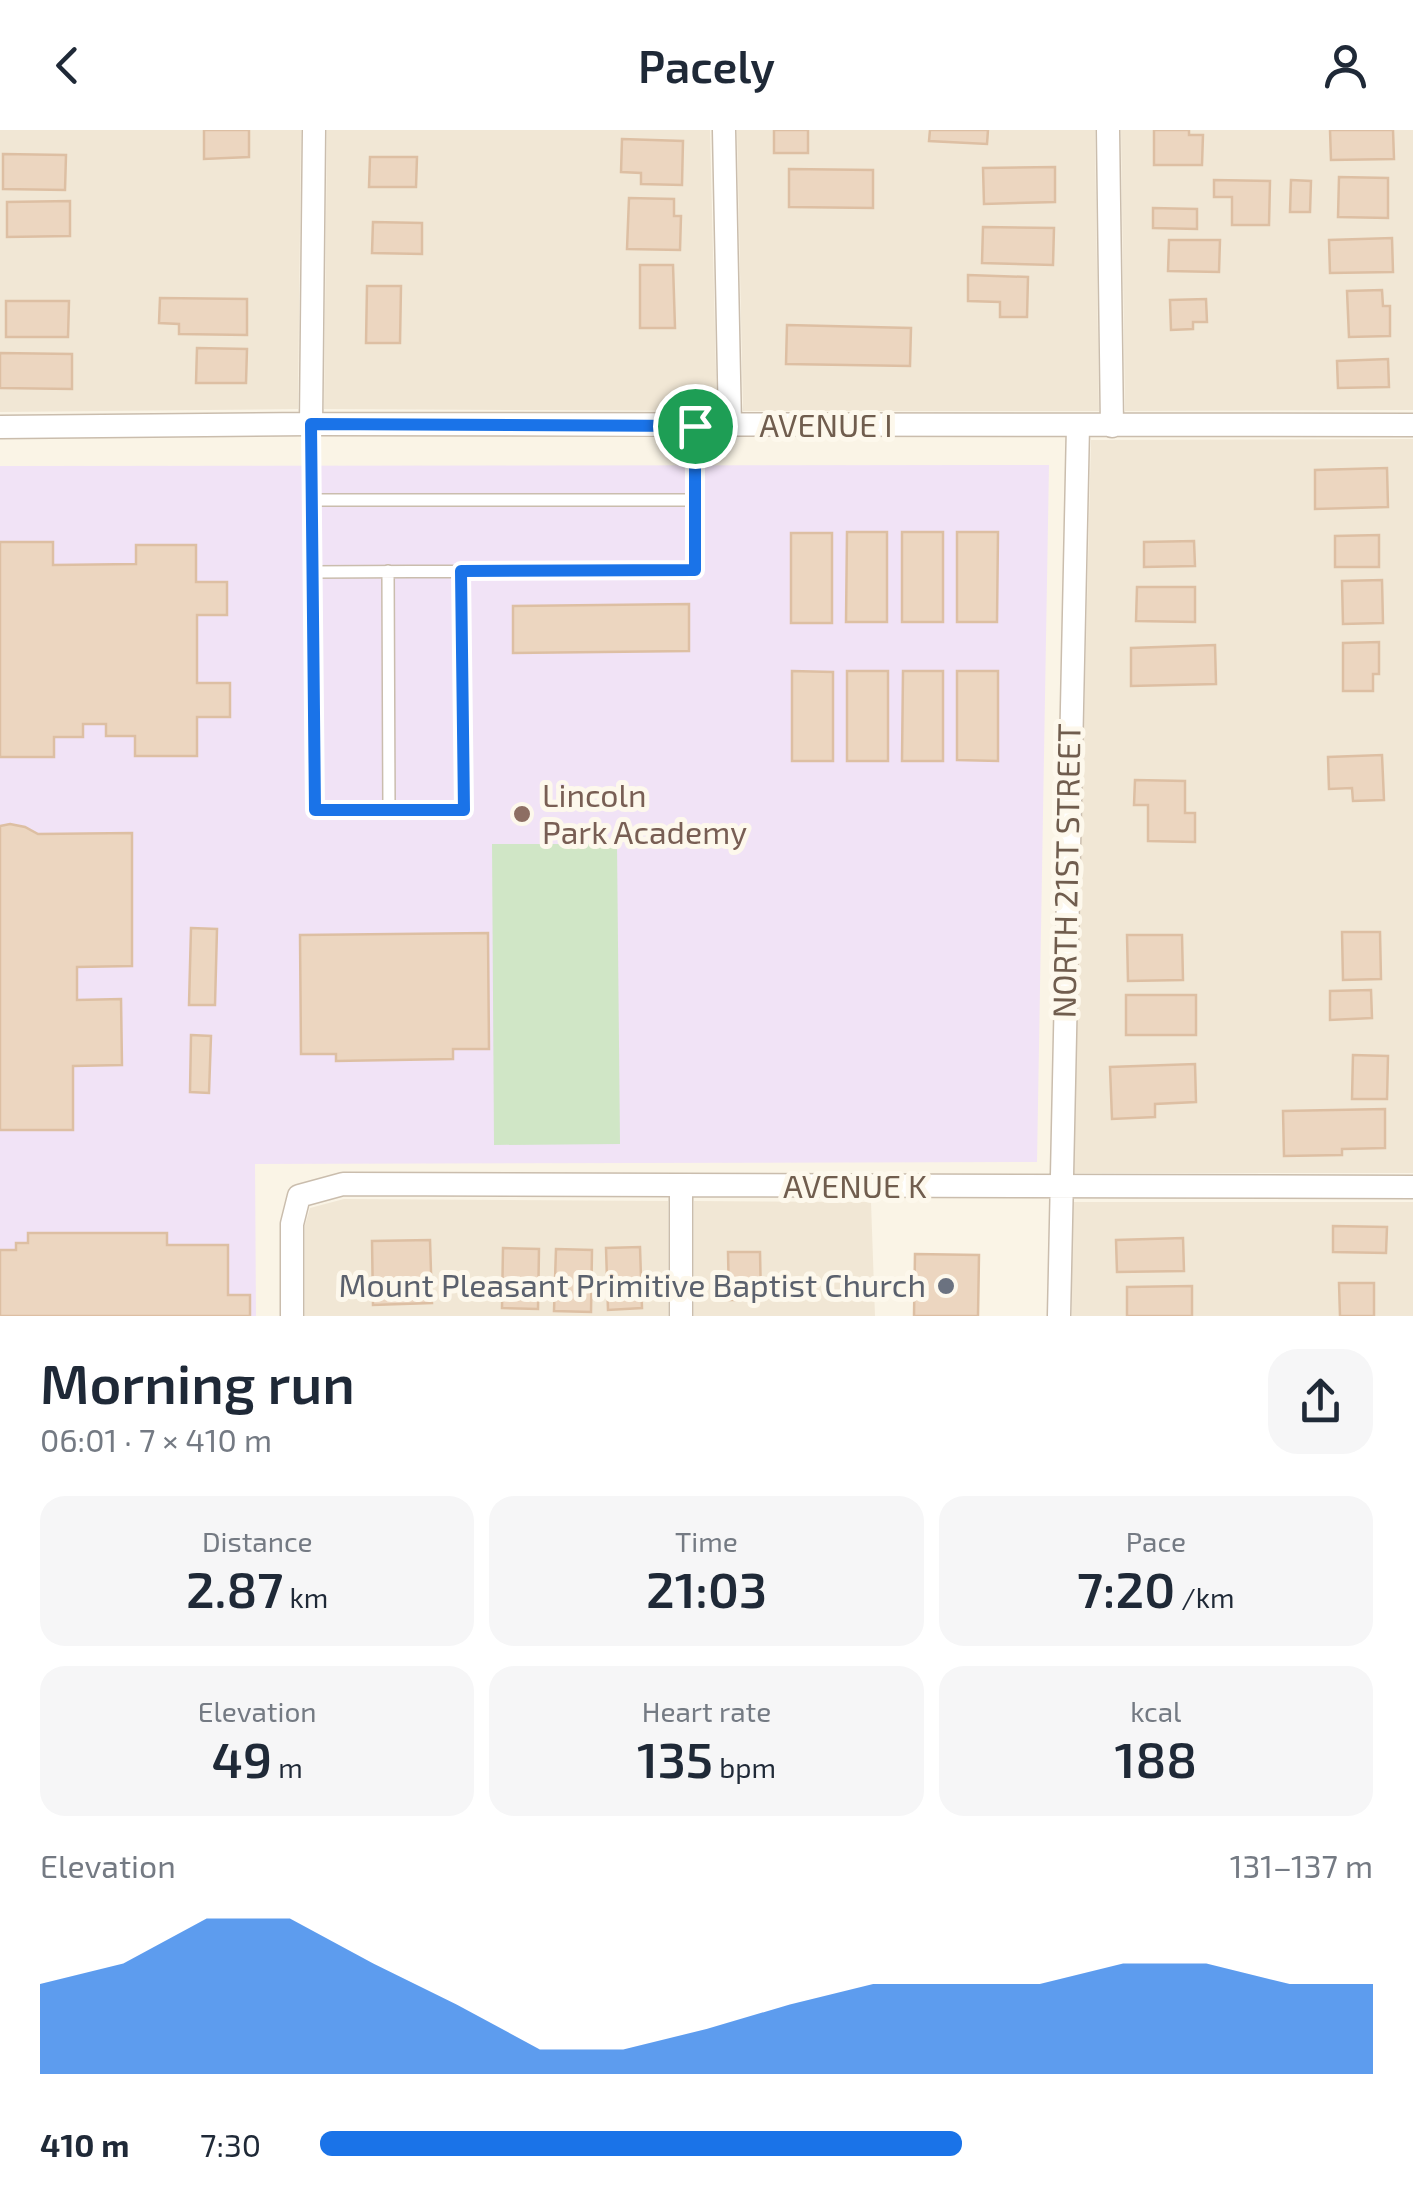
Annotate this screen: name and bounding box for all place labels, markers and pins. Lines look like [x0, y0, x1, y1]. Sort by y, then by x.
pin [653, 384, 738, 469]
place label: Lincoln Park Academy [542, 775, 747, 850]
marker: Lincoln Park Academy [511, 803, 533, 825]
place label: Mount Pleasant Primitive Baptist Church [339, 1265, 926, 1303]
marker: Mount Pleasant Primitive Baptist Church [935, 1275, 957, 1297]

